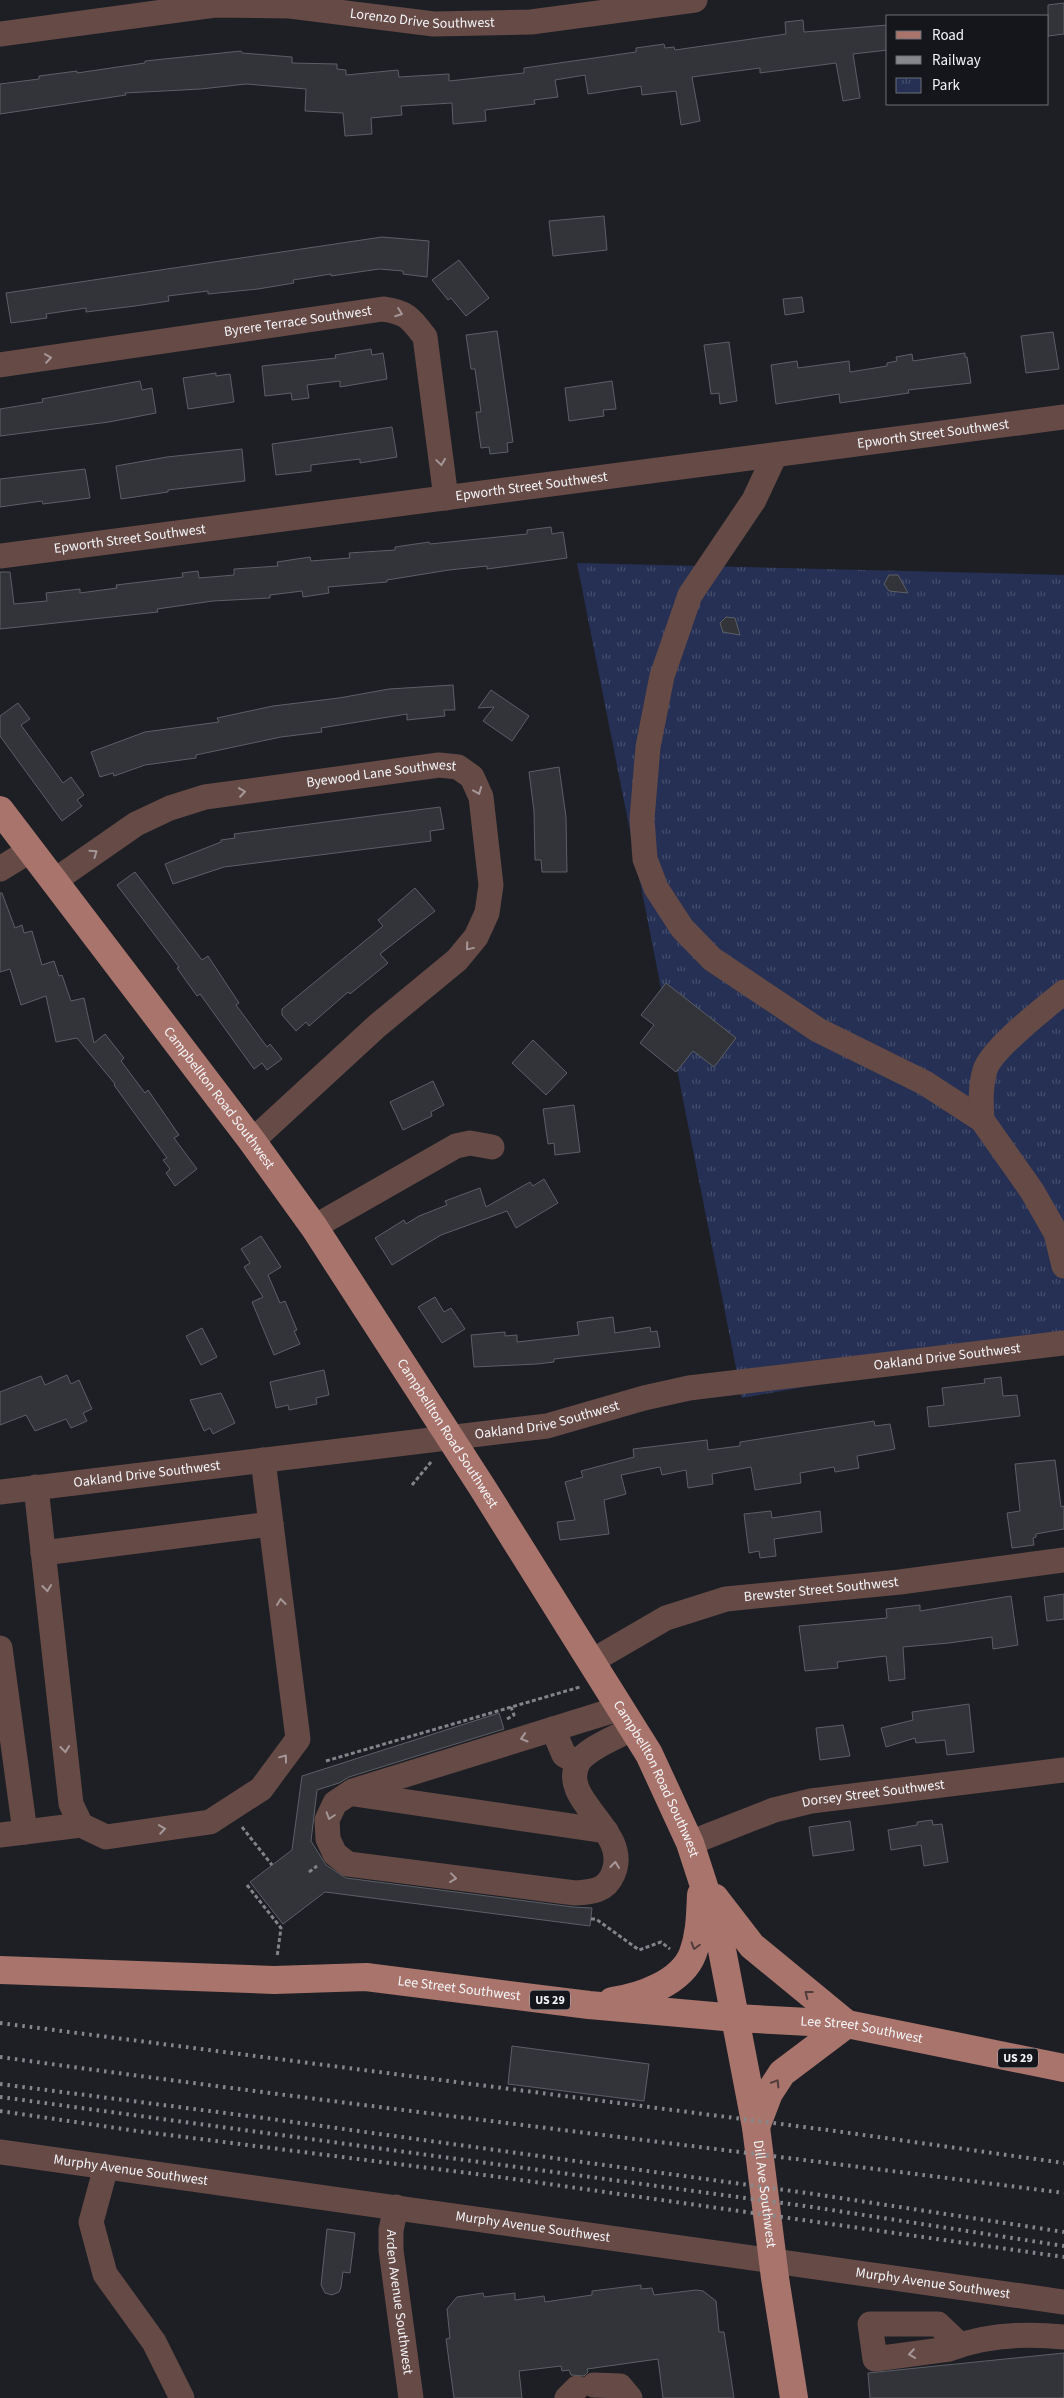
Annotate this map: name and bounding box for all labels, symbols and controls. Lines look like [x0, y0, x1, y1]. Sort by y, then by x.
street label: Lorenzo Drive Southwest [349, 4, 495, 34]
legend [886, 15, 1049, 105]
text: Road [932, 25, 964, 46]
text: Railway [932, 50, 981, 71]
text: Park [932, 75, 961, 96]
street label: Byrere Terrace Southwest [223, 301, 373, 342]
one-way arrow [394, 307, 403, 317]
one-way arrow [45, 353, 53, 364]
street label: Epworth Street Southwest [856, 414, 1011, 454]
one-way arrow [435, 458, 446, 466]
street label: Epworth Street Southwest [454, 467, 609, 506]
street label: Epworth Street Southwest [53, 519, 207, 559]
street label: Byewood Lane Southwest [305, 755, 457, 793]
one-way arrow [472, 786, 482, 794]
one-way arrow [238, 787, 246, 798]
one-way arrow [89, 850, 98, 859]
one-way arrow [465, 941, 474, 950]
street label: Campbellton Road Southwest [159, 1023, 280, 1174]
street label: Oakland Drive Southwest [873, 1338, 1022, 1376]
street label: Campbellton Road Southwest [392, 1355, 503, 1512]
street label: Oakland Drive Southwest [473, 1396, 622, 1445]
street label: Oakland Drive Southwest [72, 1455, 222, 1493]
street label: Brewster Street Southwest [743, 1572, 899, 1607]
one-way arrow [41, 1584, 52, 1592]
one-way arrow [276, 1597, 287, 1605]
street label: Campbellton Road Southwest [608, 1696, 704, 1860]
one-way arrow [520, 1732, 529, 1742]
one-way arrow [59, 1746, 70, 1754]
one-way arrow [278, 1754, 287, 1764]
street label: Dorsey Street Southwest [800, 1775, 946, 1813]
one-way arrow [325, 1811, 335, 1820]
one-way arrow [157, 1824, 166, 1834]
one-way arrow [609, 1860, 620, 1868]
one-way arrow [449, 1872, 457, 1883]
one-way arrow [690, 1942, 700, 1950]
street label: Lee Street Southwest [396, 1971, 522, 2006]
road number: US 29 [530, 1990, 570, 2010]
one-way arrow [805, 1991, 814, 1999]
street label: Lee Street Southwest [800, 2012, 925, 2049]
road number: US 29 [998, 2048, 1038, 2068]
one-way arrow [770, 2079, 779, 2089]
street label: Dill Ave Southwest [748, 2139, 781, 2249]
street label: Murphy Avenue Southwest [52, 2150, 210, 2191]
street label: Murphy Avenue Southwest [454, 2206, 612, 2248]
street label: Arden Avenue Southwest [381, 2230, 418, 2376]
street label: Murphy Avenue Southwest [854, 2263, 1012, 2304]
one-way arrow [908, 2348, 916, 2359]

